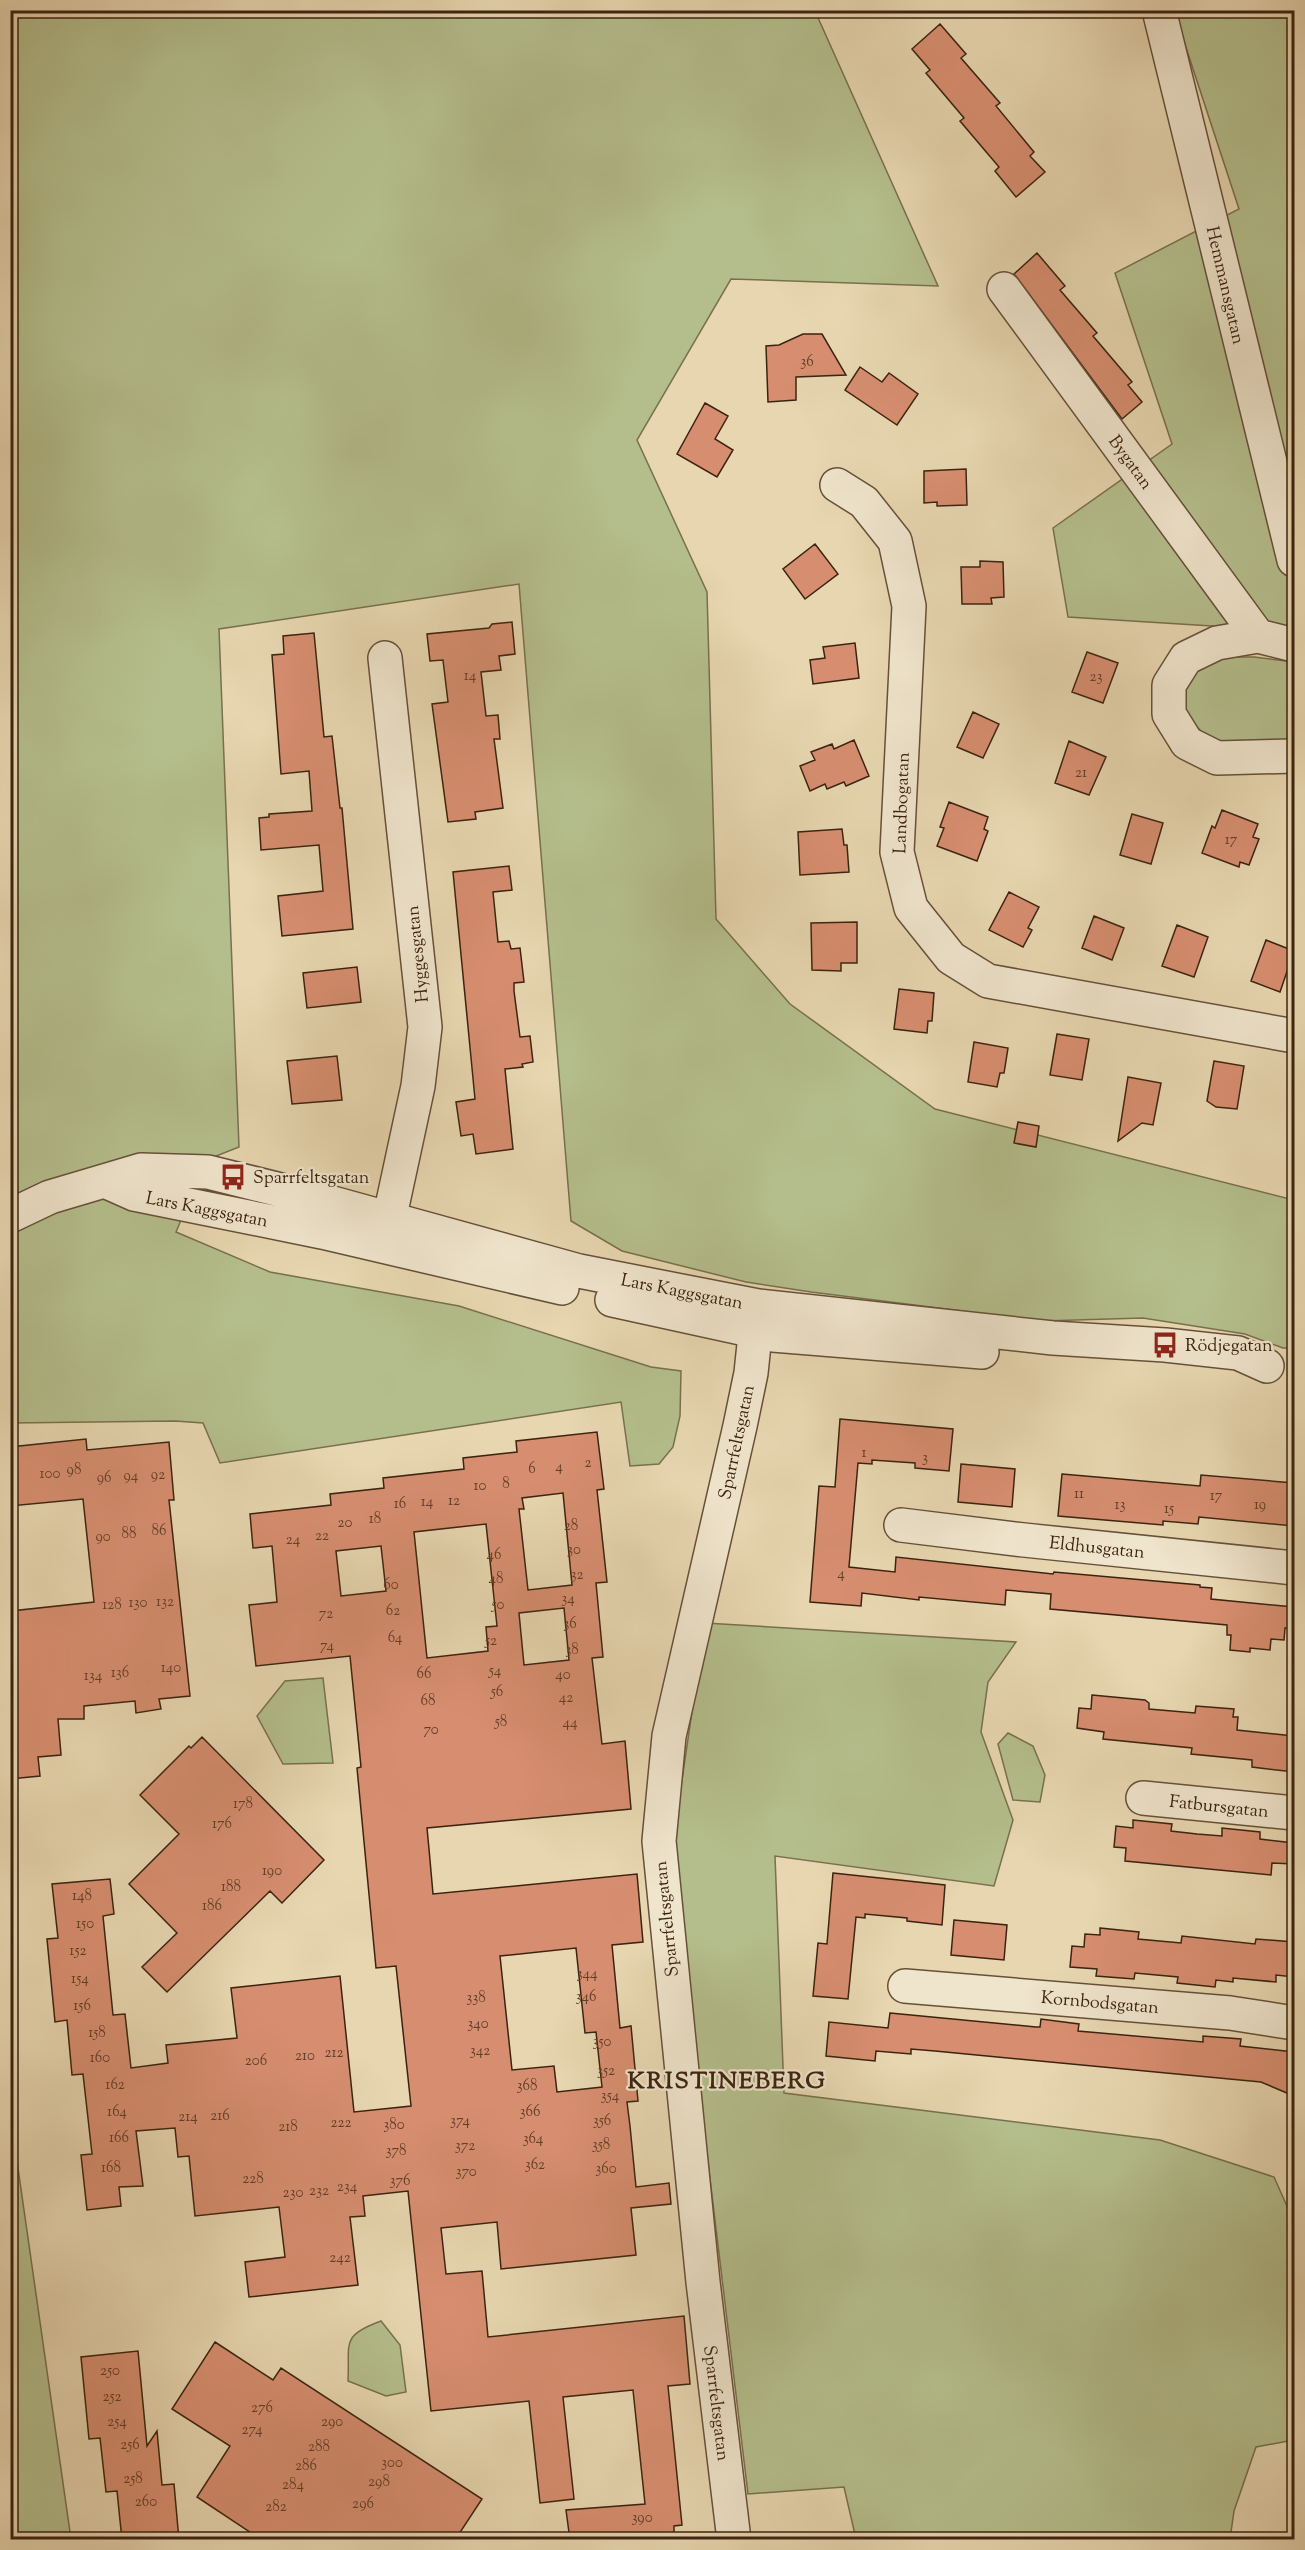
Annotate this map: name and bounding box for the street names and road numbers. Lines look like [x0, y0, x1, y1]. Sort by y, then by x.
street label: Hemmansgatan [1198, 224, 1250, 347]
street label: Bygatan [1101, 430, 1158, 496]
street label: Landbogatan [888, 751, 918, 854]
street label: Hyggesgatan [401, 903, 437, 1004]
street label: Lars Kaggsgatan [143, 1186, 270, 1236]
street label: Lars Kaggsgatan [618, 1268, 745, 1318]
street label: Sparrfeltsgatan [713, 1382, 763, 1502]
street label: Eldhusgatan [1048, 1531, 1146, 1567]
street label: Fatbursgatan [1168, 1790, 1270, 1826]
street label: Sparrfeltsgatan [649, 1859, 687, 1978]
street label: Kornbodsgatan [1040, 1986, 1160, 2022]
street label: Sparrfeltsgatan [695, 2344, 735, 2463]

